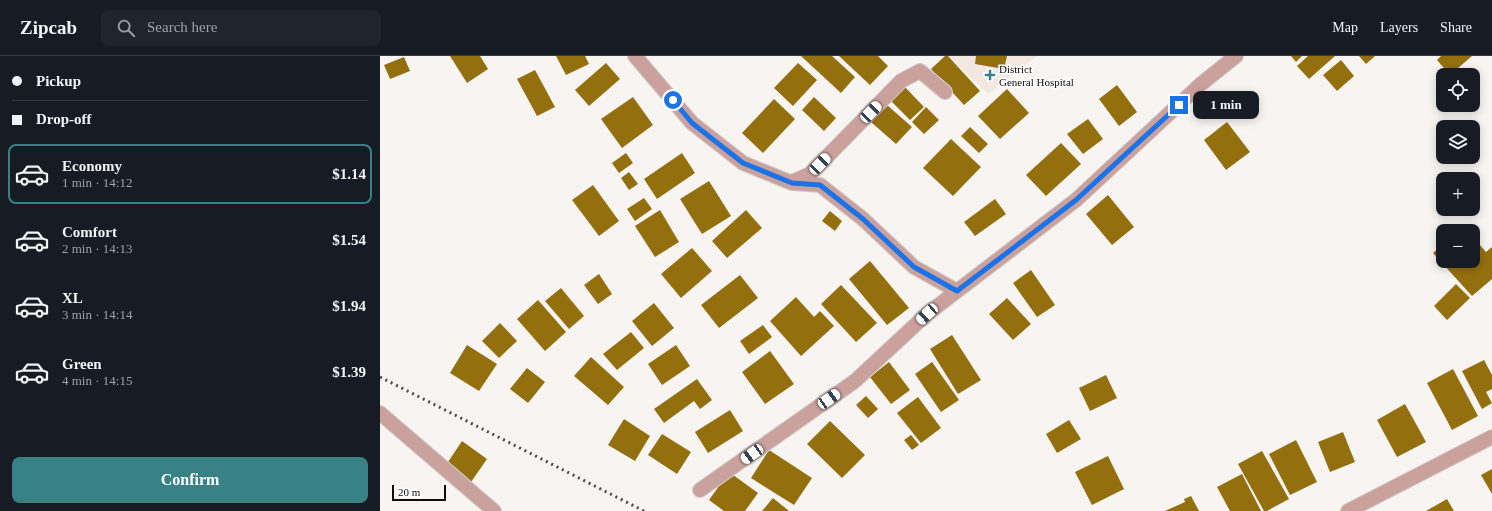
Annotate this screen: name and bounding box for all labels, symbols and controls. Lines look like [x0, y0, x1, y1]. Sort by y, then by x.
search box [101, 10, 381, 46]
text: Zipcab [20, 17, 77, 38]
icon: search [115, 17, 137, 39]
text: Search here [147, 19, 217, 35]
text: Map [1332, 20, 1358, 35]
text: Layers [1380, 20, 1418, 35]
text: Share [1440, 20, 1472, 35]
place label: District General Hospital [999, 63, 1074, 88]
map controls [1436, 68, 1480, 268]
button: locate [1436, 68, 1480, 112]
marker: District General Hospital [984, 69, 996, 81]
text: Pickup [36, 73, 81, 89]
route start [664, 91, 682, 109]
callout: 1 min [1193, 91, 1259, 119]
route end [1170, 96, 1188, 114]
text: 1 min [1210, 97, 1242, 112]
car [858, 99, 884, 125]
text: Drop-off [36, 111, 92, 127]
button: layers [1436, 120, 1480, 164]
car [807, 151, 833, 177]
icon: car [14, 156, 50, 192]
text: Economy [62, 158, 122, 174]
text: $1.14 [332, 166, 366, 182]
button: + [1436, 172, 1480, 216]
text: 1 min · 14:12 [62, 175, 132, 190]
icon: car [14, 222, 50, 258]
text: Comfort [62, 224, 117, 240]
button: − [1436, 224, 1480, 268]
text: $1.54 [332, 232, 366, 248]
text: 2 min · 14:13 [62, 241, 132, 256]
icon: car [14, 288, 50, 324]
text: XL [62, 290, 83, 306]
text: $1.94 [332, 298, 366, 314]
car [914, 302, 940, 326]
text: 3 min · 14:14 [62, 307, 132, 322]
icon: car [14, 354, 50, 390]
text: Green [62, 356, 102, 372]
text: $1.39 [332, 364, 366, 380]
text: 4 min · 14:15 [62, 373, 132, 388]
car [816, 387, 842, 411]
car [739, 442, 765, 466]
button: Confirm [12, 457, 368, 503]
scale bar [392, 483, 446, 502]
text: 20 m [398, 486, 420, 498]

